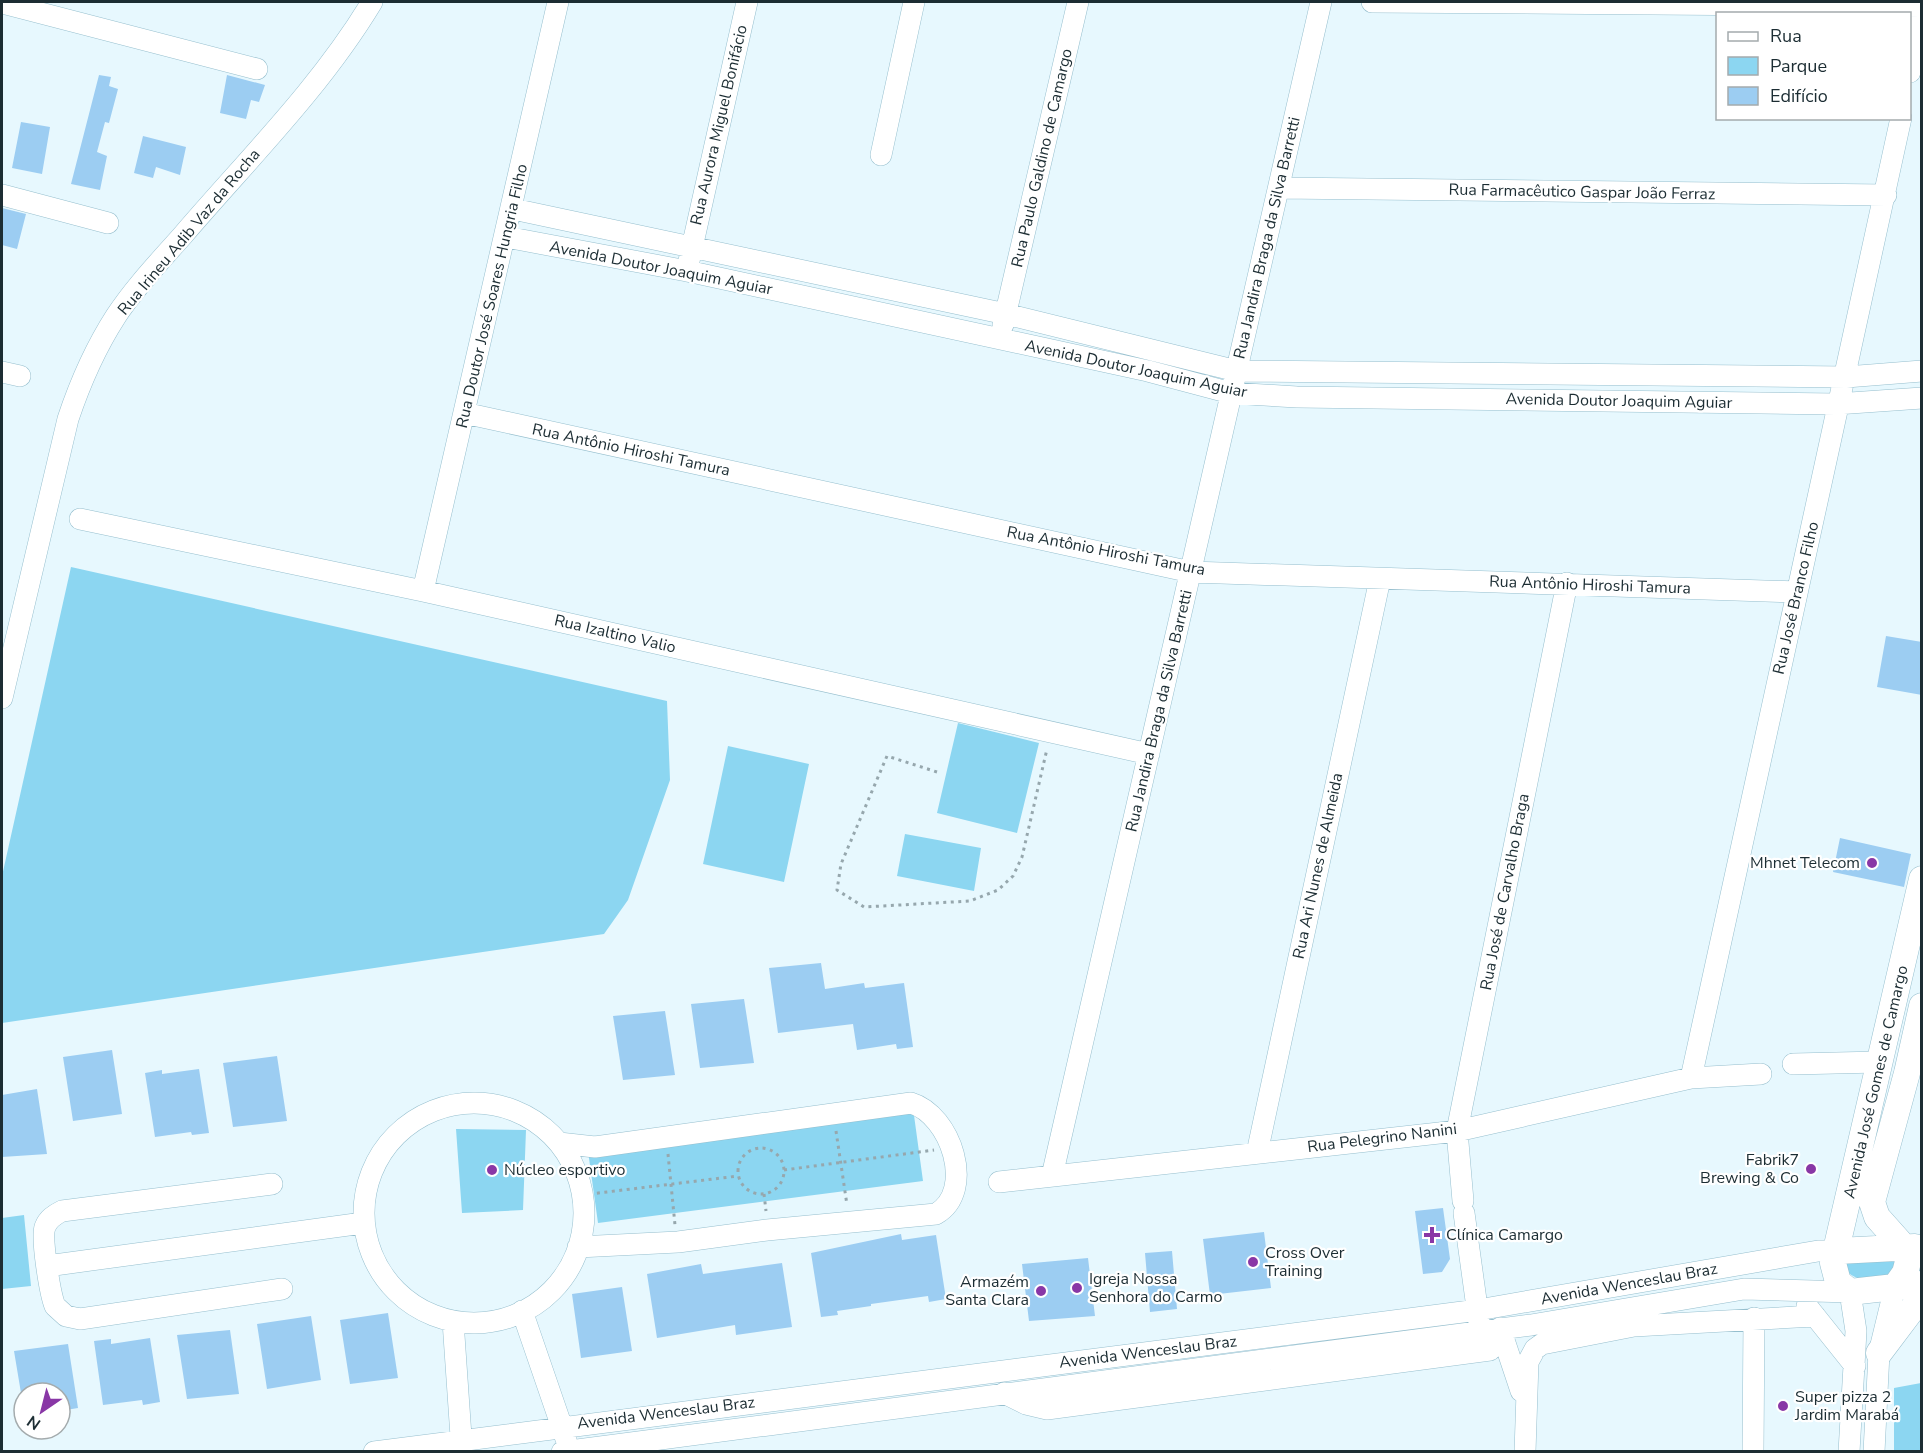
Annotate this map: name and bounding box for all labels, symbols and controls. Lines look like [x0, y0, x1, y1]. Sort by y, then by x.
legend [1716, 12, 1911, 120]
street label: Rua Aurora Miguel Bonifácio [685, 23, 753, 227]
text: Rua [1770, 24, 1802, 48]
street label: Rua Paulo Galdino de Camargo [1006, 46, 1078, 270]
text: Parque [1770, 54, 1827, 78]
text: Edifício [1770, 84, 1828, 108]
street label: Rua Jandira Braga da Silva Barretti [1228, 115, 1306, 361]
street label: Rua Irineu Adib Vaz da Rocha [113, 144, 265, 320]
street label: Rua Doutor José Soares Hungria Filho [451, 162, 533, 430]
street label: Rua Farmacêutico Gaspar João Ferraz [1449, 179, 1715, 205]
street label: Avenida Doutor Joaquim Aguiar [548, 236, 775, 300]
street label: Avenida Doutor Joaquim Aguiar [1023, 335, 1249, 403]
street label: Avenida Doutor Joaquim Aguiar [1505, 388, 1733, 414]
street label: Rua Antônio Hiroshi Tamura [530, 418, 732, 482]
street label: Rua José Branco Filho [1768, 519, 1824, 677]
street label: Rua Antônio Hiroshi Tamura [1005, 521, 1207, 581]
street label: Rua Antônio Hiroshi Tamura [1489, 570, 1691, 600]
street label: Rua Jandira Braga da Silva Barretti [1120, 588, 1198, 834]
street label: Rua Izaltino Valio [552, 609, 678, 659]
street label: Rua Ari Nunes de Almeida [1288, 771, 1348, 961]
street label: Rua José de Carvalho Braga [1475, 792, 1535, 992]
place label: Mhnet Telecom [1750, 852, 1860, 874]
marker: Mhnet Telecom [1865, 856, 1879, 870]
street label: Avenida José Gomes de Camargo [1838, 963, 1914, 1201]
street label: Rua Pelegrino Nanini [1306, 1118, 1458, 1158]
place label: Fabrik7 Brewing & Co [1700, 1149, 1799, 1189]
place label: Núcleo esportivo [504, 1159, 625, 1181]
marker: Fabrik7 Brewing & Co [1804, 1162, 1818, 1176]
marker: Núcleo esportivo [485, 1163, 499, 1177]
place label: Clínica Camargo [1446, 1224, 1563, 1246]
marker: Clínica Camargo [1423, 1226, 1441, 1244]
place label: Cross Over Training [1265, 1242, 1345, 1282]
marker: Cross Over Training [1246, 1255, 1260, 1269]
street label: Avenida Wenceslau Braz [1539, 1258, 1719, 1310]
place label: Igreja Nossa Senhora do Carmo [1089, 1268, 1222, 1308]
place label: Armazém Santa Clara [945, 1271, 1029, 1311]
marker: Igreja Nossa Senhora do Carmo [1070, 1281, 1084, 1295]
marker: Armazém Santa Clara [1034, 1284, 1048, 1298]
street label: Avenida Wenceslau Braz [1058, 1330, 1238, 1374]
north arrow [12, 1381, 72, 1441]
place label: Super pizza 2 Jardim Marabá [1794, 1386, 1899, 1426]
street label: Avenida Wenceslau Braz [576, 1391, 756, 1435]
marker: Super pizza 2 Jardim Marabá [1776, 1399, 1790, 1413]
text: N [23, 1410, 45, 1435]

